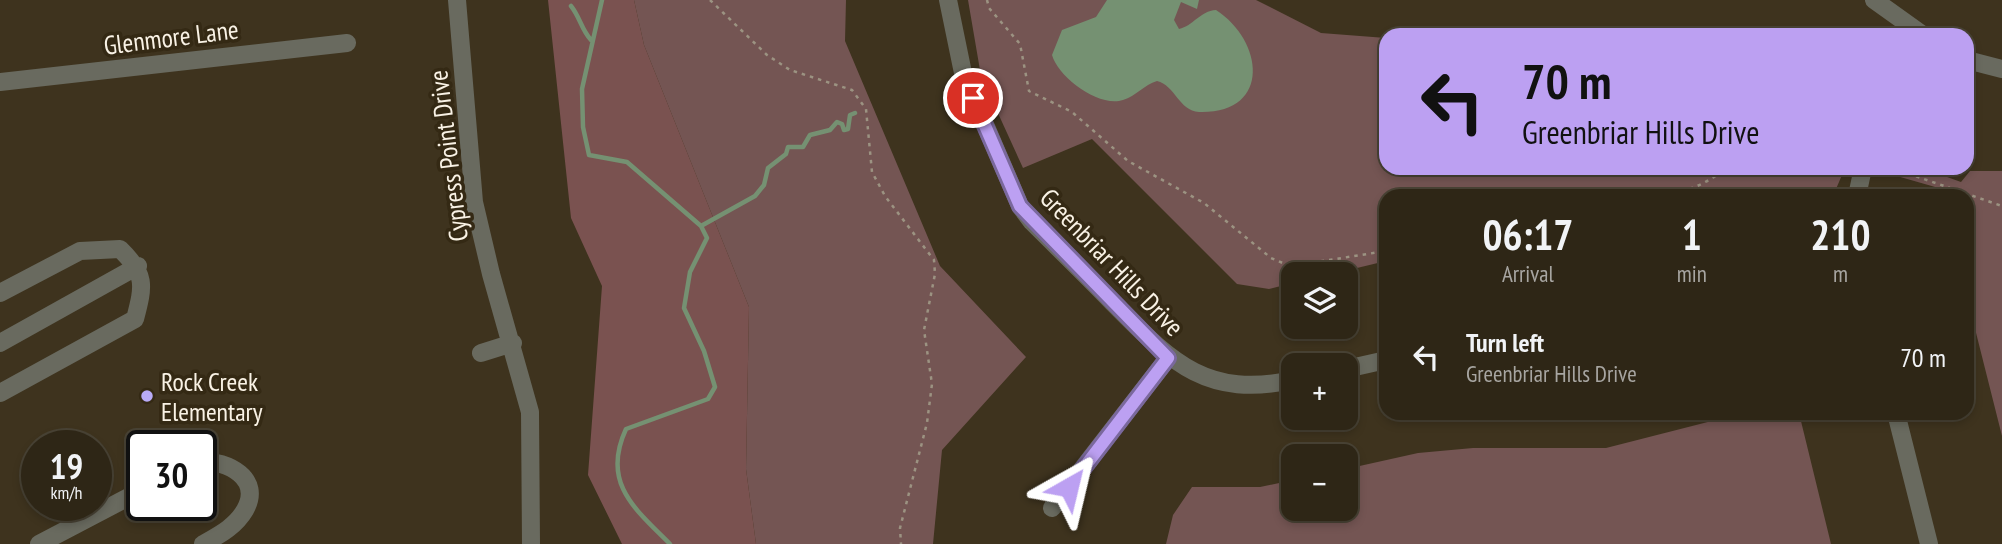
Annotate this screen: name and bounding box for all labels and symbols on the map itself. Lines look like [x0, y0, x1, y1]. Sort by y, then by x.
street label: Glenmore Lane [102, 12, 240, 62]
pin [943, 68, 1003, 128]
street label: Cypress Point Drive [421, 69, 475, 243]
street label: Greenbriar Hills Drive [1033, 181, 1191, 343]
place label: Rock Creek Elementary [161, 365, 263, 428]
marker: Rock Creek Elementary [139, 388, 155, 404]
speed limit sign: 30 [126, 430, 217, 521]
position arrow [1032, 450, 1106, 524]

